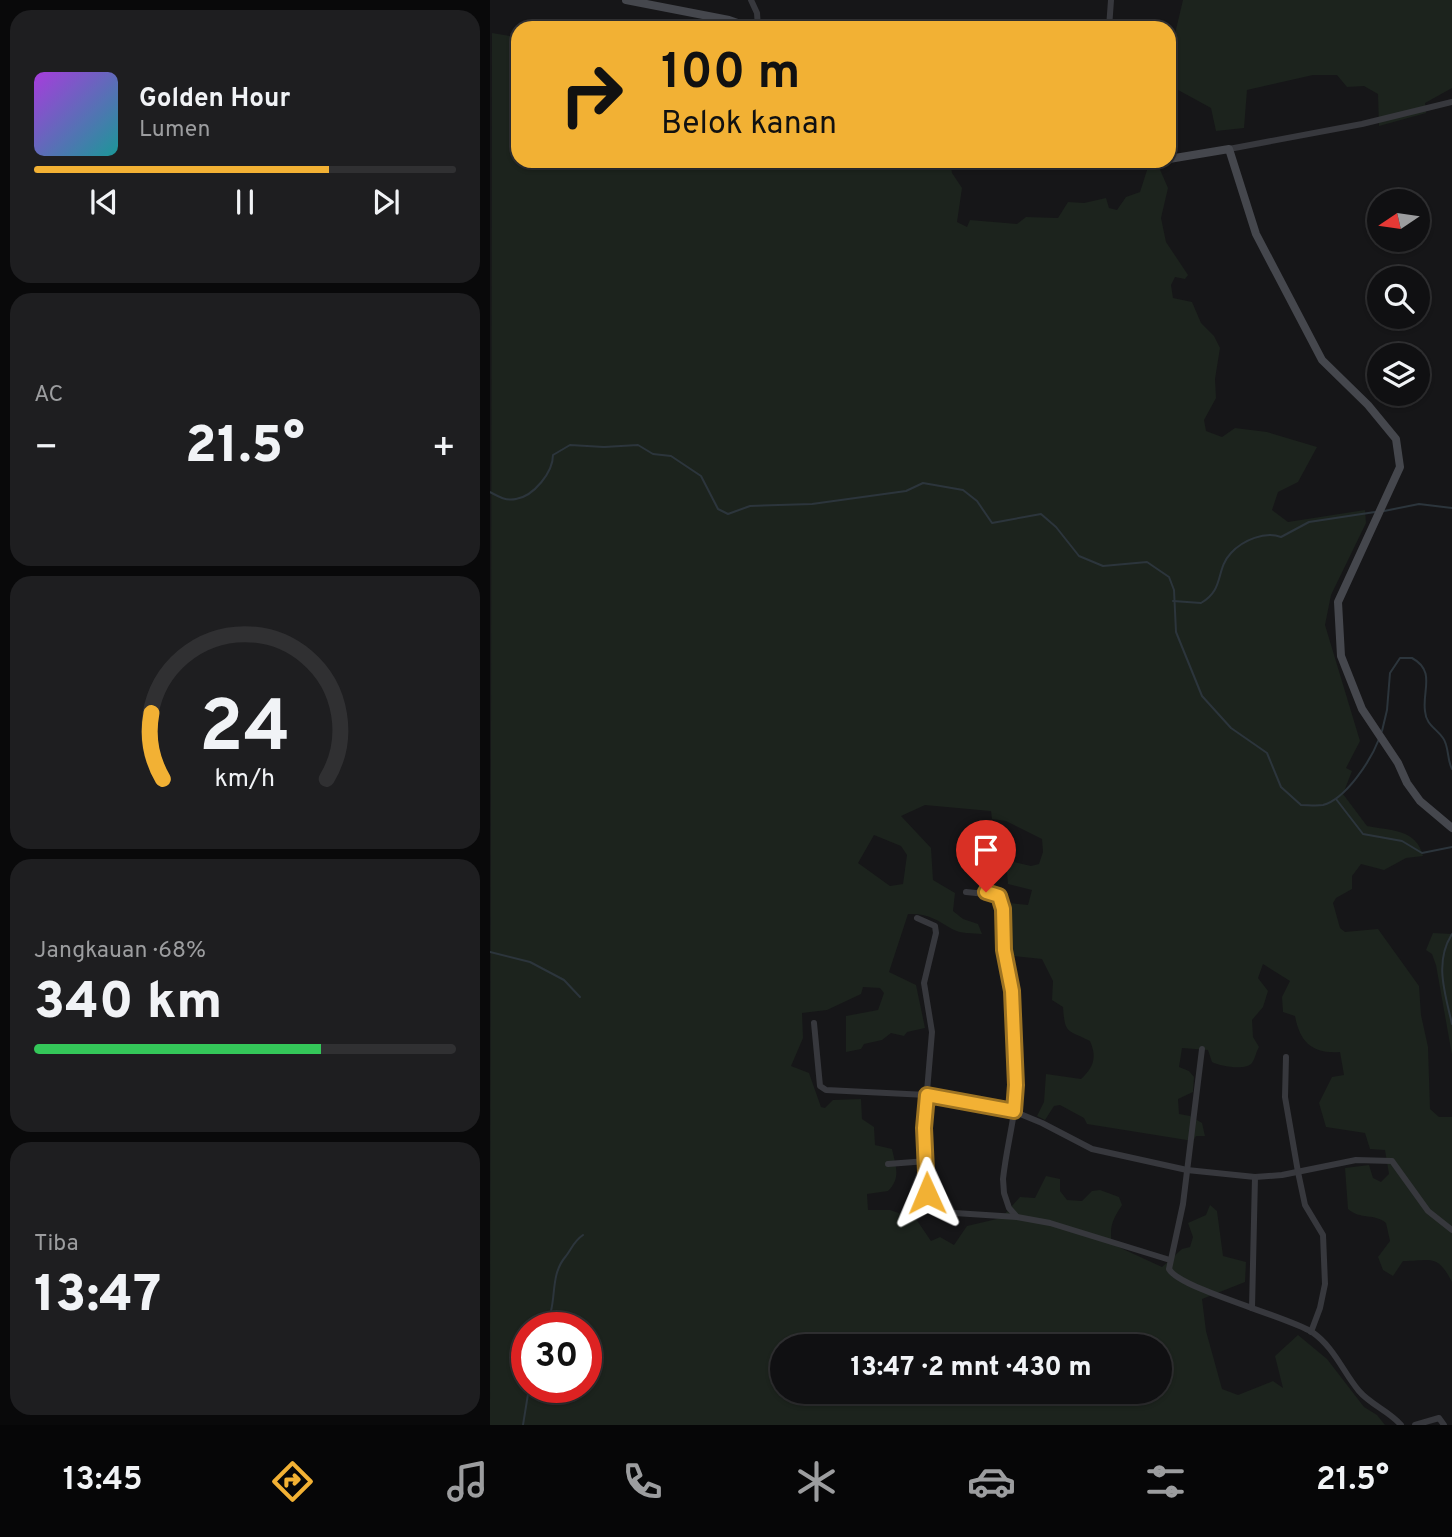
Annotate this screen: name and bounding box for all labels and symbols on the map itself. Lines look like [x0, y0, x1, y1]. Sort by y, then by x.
north arrow [1367, 189, 1430, 252]
pin [956, 820, 1016, 892]
position arrow [890, 1156, 964, 1230]
speed limit sign: 30 [511, 1312, 602, 1403]

